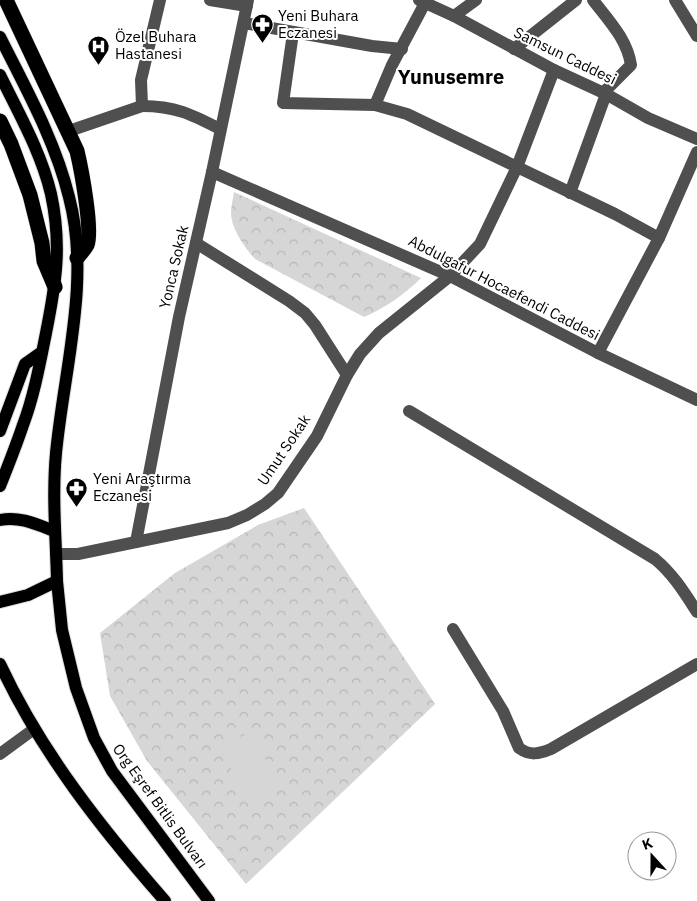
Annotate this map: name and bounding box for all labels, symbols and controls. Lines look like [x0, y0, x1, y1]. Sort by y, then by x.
place label: Yeni Buhara Eczanesi [278, 6, 359, 42]
pharmacy icon: Yeni Buhara Eczanesi [250, 13, 274, 44]
street label: Samsun Caddesi [511, 23, 620, 89]
place label: Özel Buhara Hastanesi [115, 27, 197, 63]
hospital icon: Özel Buhara Hastanesi [87, 34, 111, 65]
district label: Yunusemre [398, 63, 504, 90]
street label: Yonca Sokak [155, 223, 192, 310]
street label: Abdulgafur Hocaefendi Caddesi [405, 231, 603, 344]
street label: Umut Sokak [253, 411, 314, 489]
place label: Yeni Araştırma Eczanesi [93, 469, 191, 505]
pharmacy icon: Yeni Araştırma Eczanesi [65, 476, 89, 507]
street label: Org Eşref Bitlis Bulvarı [109, 740, 212, 872]
north arrow [627, 831, 677, 881]
text: K [640, 834, 655, 854]

